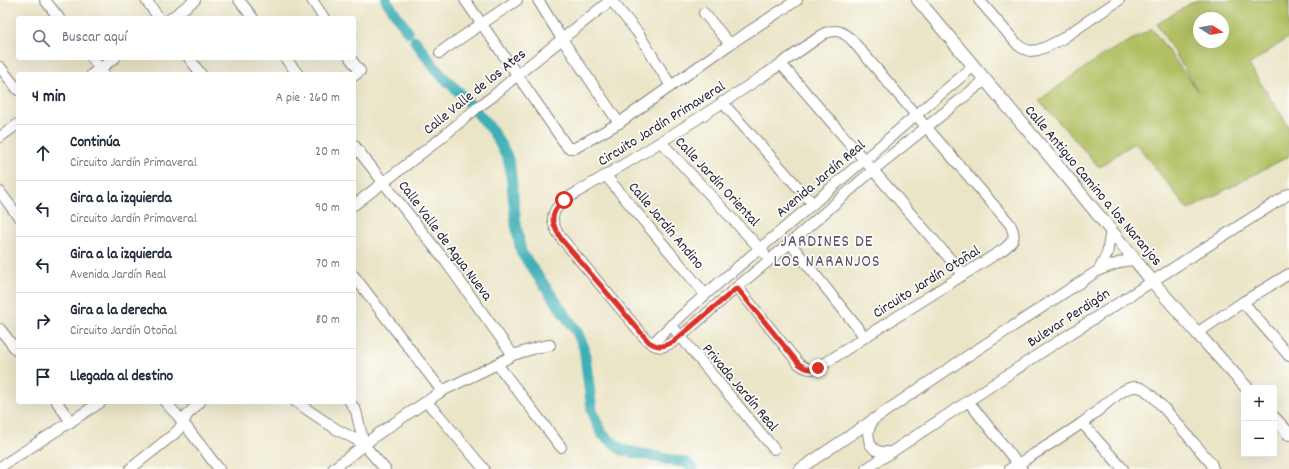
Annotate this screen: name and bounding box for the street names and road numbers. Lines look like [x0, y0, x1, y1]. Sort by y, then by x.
street label: Calle Valle de los Ates [419, 44, 531, 141]
street label: Circuito Jardín Primaveral [594, 76, 730, 173]
street label: Calle Antiguo Camino a los Naranjos [1018, 101, 1166, 272]
street label: Calle Jardín Oriental [669, 132, 765, 233]
street label: Avenida Jardín Real [772, 135, 871, 224]
street label: Calle Valle de Agua Nueva [392, 176, 498, 307]
street label: Calle Jardín Andino [622, 178, 709, 275]
street label: Circuito Jardín Otoñal [869, 241, 985, 325]
street label: Bulevar Perdigón [1023, 284, 1115, 354]
street label: Privada Jardín Real [696, 340, 783, 437]

